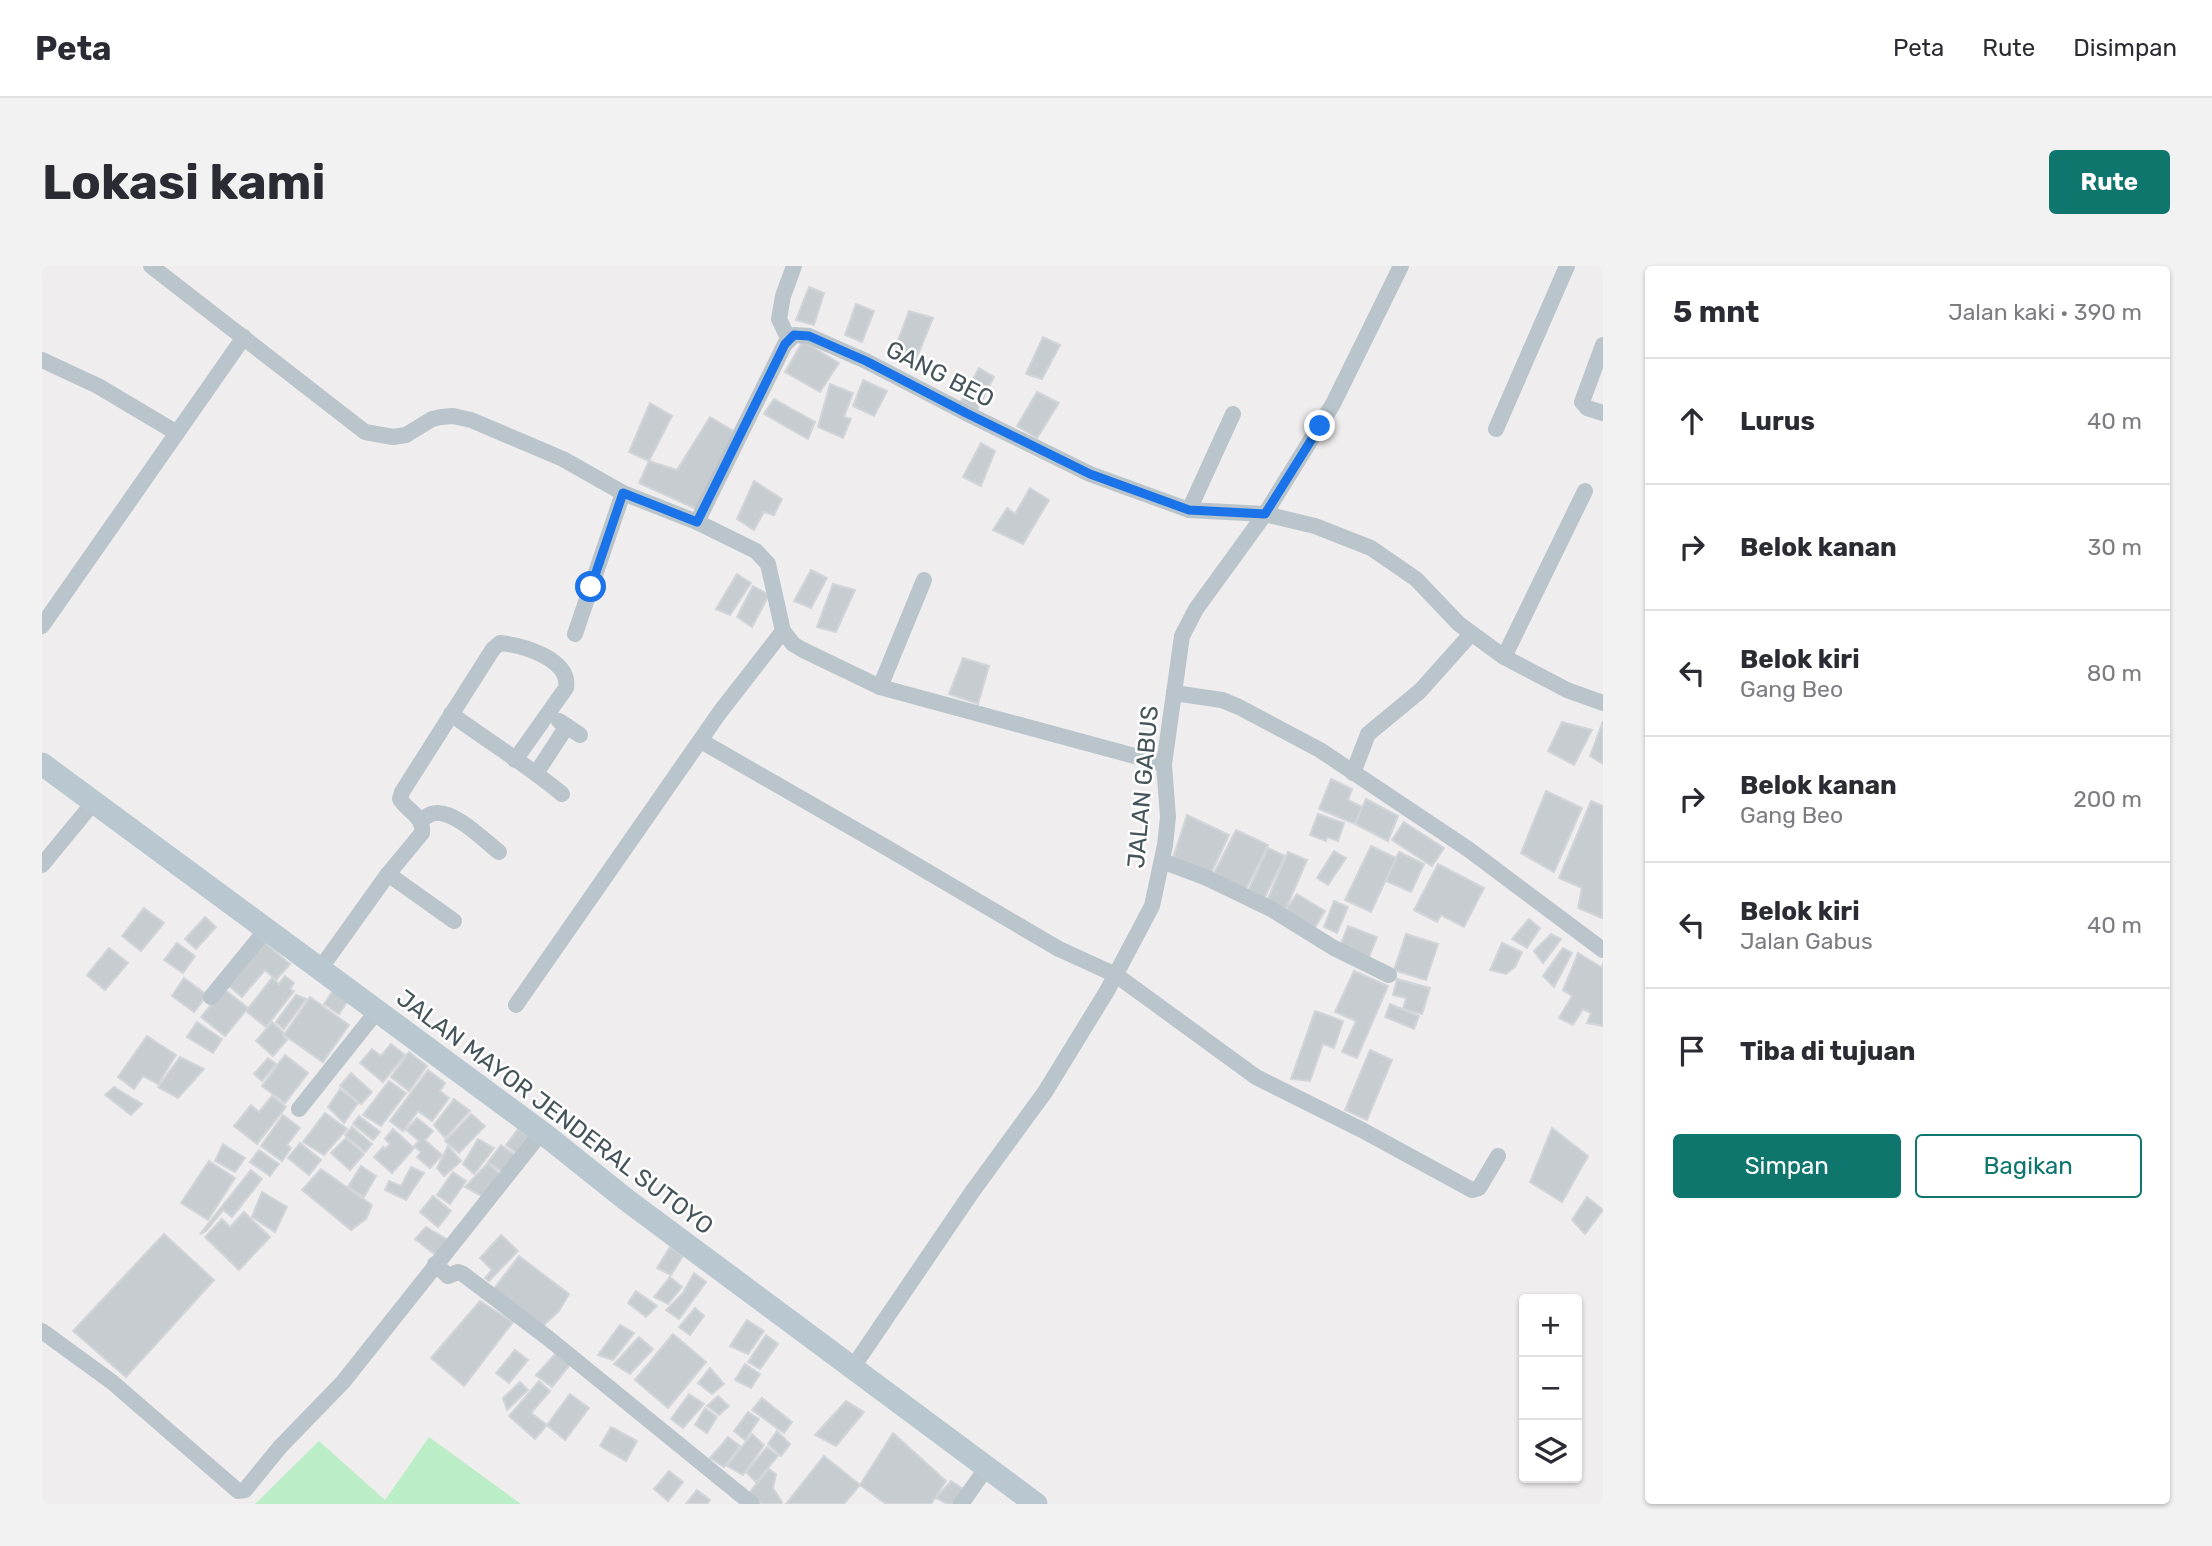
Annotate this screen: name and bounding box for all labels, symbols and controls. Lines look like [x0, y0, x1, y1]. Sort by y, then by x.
text: Peta [35, 29, 112, 68]
text: Peta [1893, 34, 1944, 62]
text: Rute [1982, 34, 2035, 62]
text: Disimpan [2073, 34, 2177, 62]
button: Rute [2049, 150, 2170, 214]
text: Lokasi kami [42, 153, 326, 211]
text: 5 mnt [1673, 294, 1759, 330]
text: Jalan kaki · 390 m [1948, 298, 2142, 326]
street label: GANG BEO [881, 335, 999, 413]
icon: ahead [1673, 402, 1711, 440]
text: Lurus [1740, 406, 1815, 437]
text: 40 m [2087, 407, 2142, 435]
route end [1304, 410, 1335, 441]
icon: right [1673, 528, 1711, 566]
text: Belok kanan [1740, 532, 1897, 563]
text: 30 m [2087, 533, 2142, 561]
route start [575, 571, 606, 602]
text: Belok kiri [1740, 644, 1860, 675]
icon: left [1673, 654, 1711, 692]
text: 80 m [2087, 659, 2142, 687]
text: Gang Beo [1740, 675, 1843, 703]
street label: JALAN GABUS [1122, 705, 1164, 869]
text: Belok kanan [1740, 770, 1897, 801]
icon: right [1673, 780, 1711, 818]
text: 200 m [2073, 785, 2142, 813]
text: Gang Beo [1740, 801, 1843, 829]
text: Belok kiri [1740, 896, 1860, 927]
icon: left [1673, 906, 1711, 944]
text: 40 m [2087, 911, 2142, 939]
text: Jalan Gabus [1740, 927, 1873, 955]
street label: JALAN MAYOR JENDERAL SUTOYO [391, 984, 719, 1240]
icon: arrive [1673, 1032, 1711, 1070]
text: Tiba di tujuan [1740, 1036, 1915, 1067]
button: Simpan [1673, 1134, 1901, 1198]
button: Bagikan [1915, 1134, 2142, 1198]
map controls [1519, 1294, 1582, 1483]
button: + [1519, 1294, 1582, 1357]
button: − [1519, 1357, 1582, 1420]
button: layers [1519, 1420, 1582, 1483]

